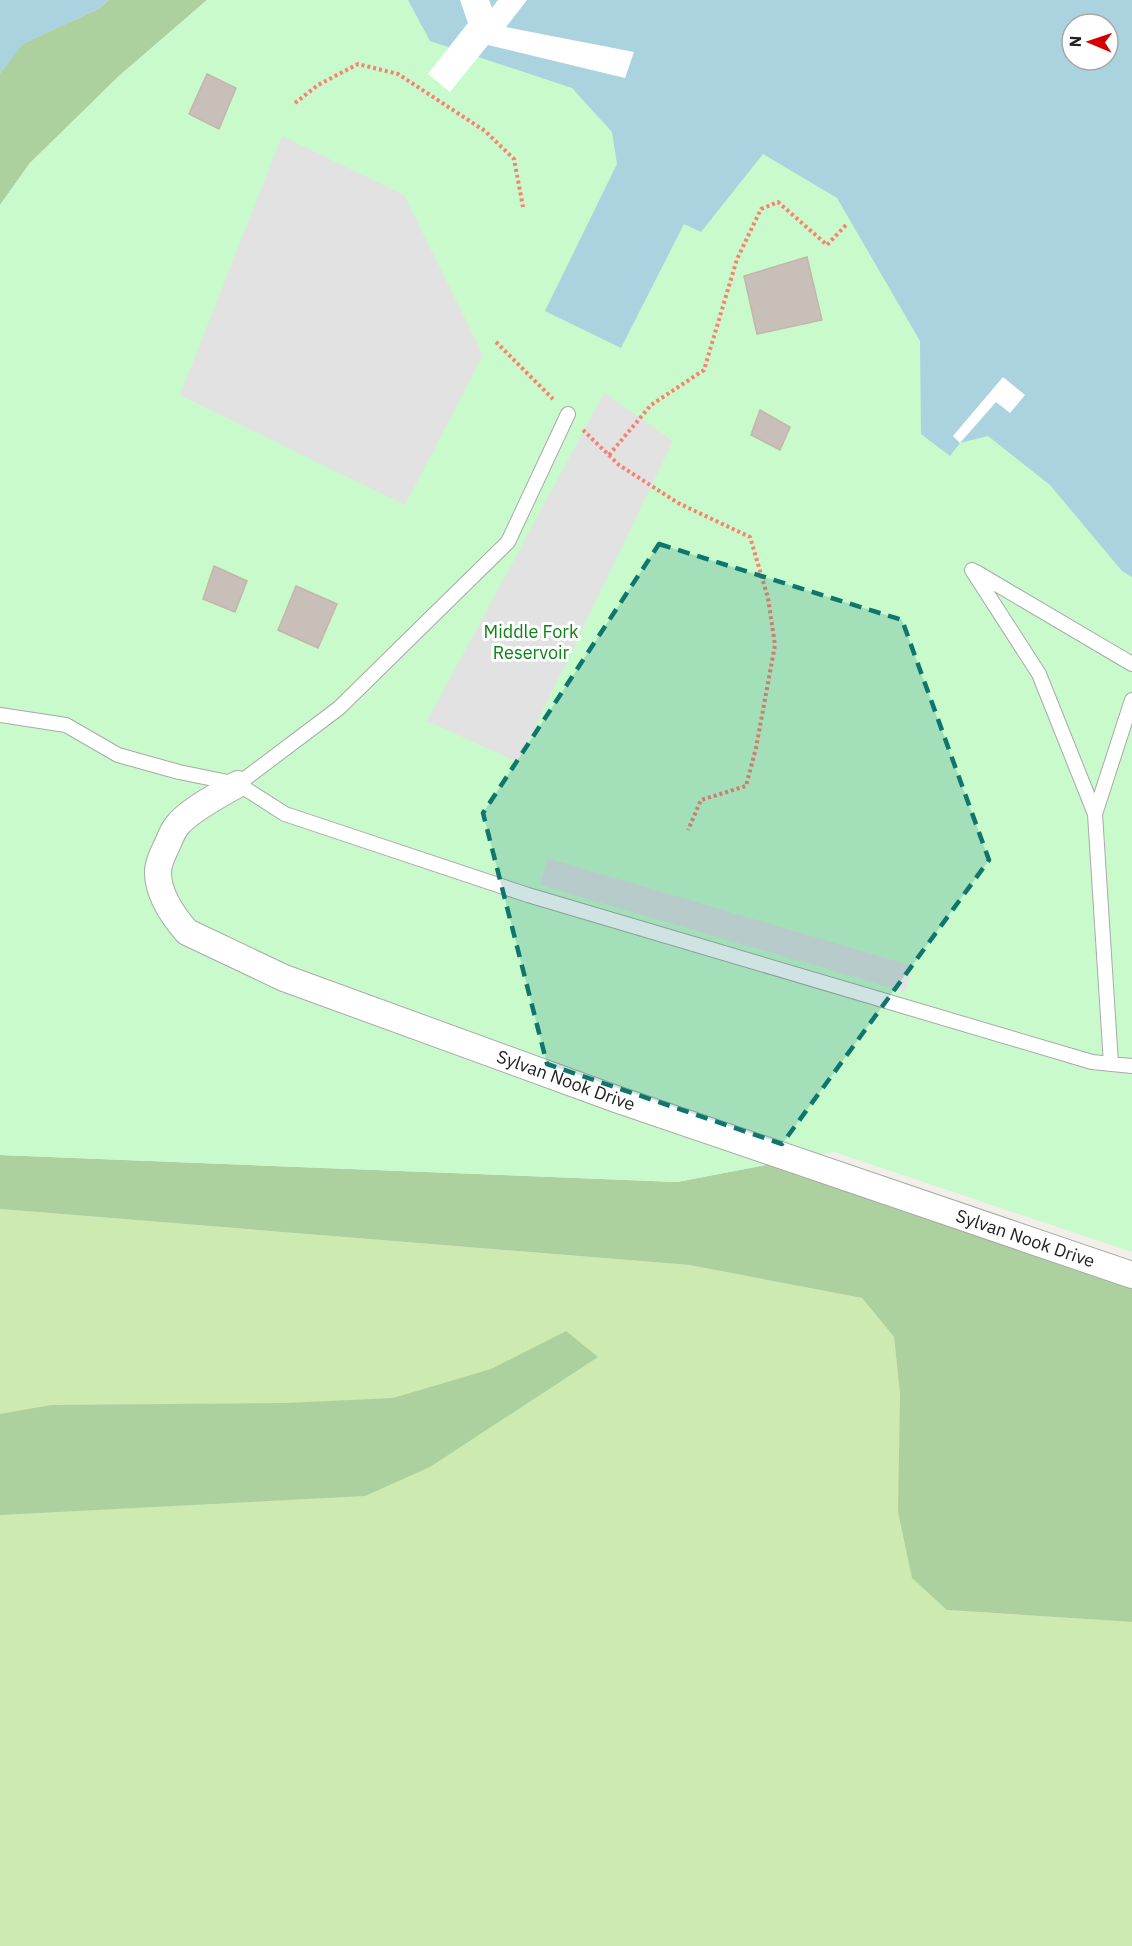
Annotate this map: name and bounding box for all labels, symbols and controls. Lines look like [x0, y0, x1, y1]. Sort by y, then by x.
north arrow [1060, 12, 1120, 72]
text: N [1065, 35, 1085, 48]
park label: Middle Fork Reservoir [484, 620, 579, 664]
street label: Sylvan Nook Drive [494, 1045, 638, 1116]
street label: Sylvan Nook Drive [953, 1204, 1098, 1273]

